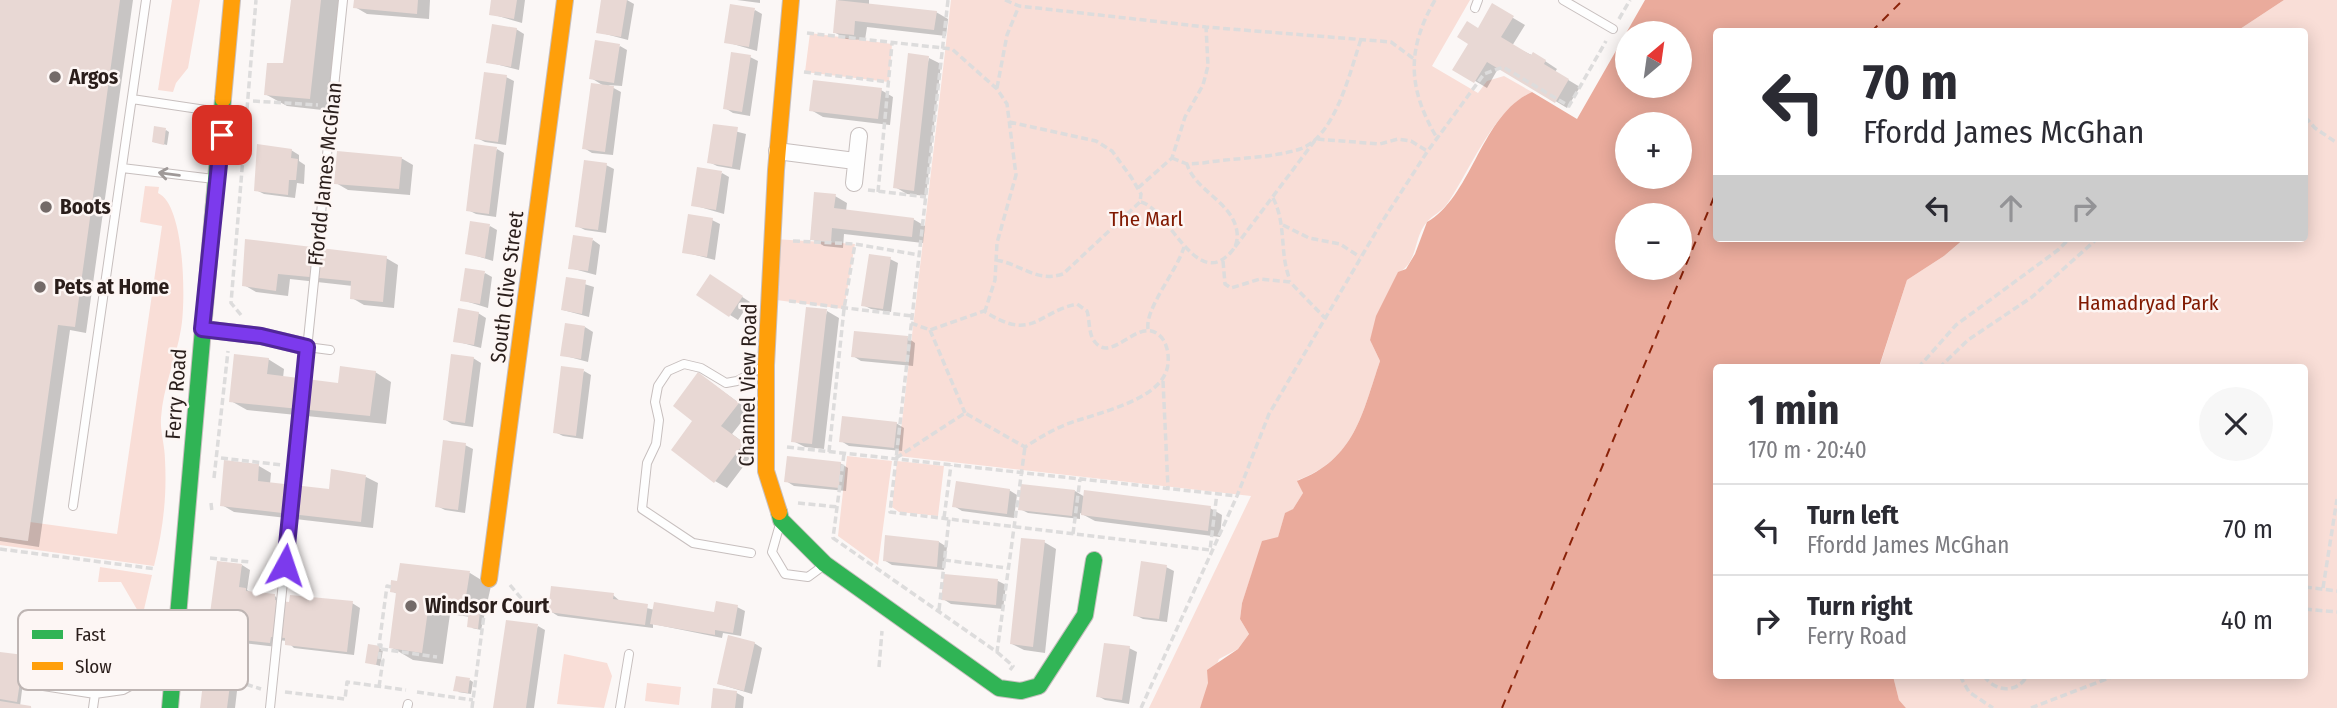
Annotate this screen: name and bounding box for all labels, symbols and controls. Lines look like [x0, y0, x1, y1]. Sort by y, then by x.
north arrow [1615, 21, 1692, 98]
map controls [1615, 21, 1692, 280]
text: 70 m [1863, 53, 1958, 112]
icon: left [1748, 56, 1839, 147]
place label: Argos [68, 64, 118, 90]
marker: Argos [47, 69, 63, 85]
street label: Ffordd James McGhan [302, 81, 348, 267]
pin [192, 105, 252, 165]
button: + [1615, 112, 1692, 189]
text: Ffordd James McGhan [1863, 113, 2144, 151]
icon: arrive [203, 116, 241, 154]
one-way arrow [158, 167, 181, 180]
icon: left [1919, 189, 1957, 227]
icon: ahead [1992, 189, 2030, 227]
icon: right [2065, 189, 2103, 227]
place label: Boots [60, 194, 111, 220]
marker: Boots [38, 199, 54, 215]
button: − [1615, 203, 1692, 280]
park label: The Marl [1109, 206, 1184, 232]
street label: South Clive Street [485, 209, 529, 364]
place label: Pets at Home [54, 274, 169, 300]
marker: Pets at Home [32, 279, 48, 295]
park label: Hamadryad Park [2078, 290, 2219, 316]
street label: Channel View Road [734, 303, 762, 467]
street label: Ferry Road [160, 348, 192, 440]
text: 1 min [1748, 385, 1839, 435]
button: close [2199, 387, 2273, 461]
text: 170 m · 20:40 [1748, 436, 1867, 464]
text: Turn left [1807, 500, 1899, 531]
icon: left [1748, 511, 1786, 549]
text: 70 m [2223, 514, 2273, 545]
position arrow [248, 528, 322, 602]
text: Ffordd James McGhan [1807, 531, 2009, 559]
text: Turn right [1807, 591, 1913, 622]
place label: Windsor Court [425, 593, 550, 619]
marker: Windsor Court [403, 598, 419, 614]
icon: right [1748, 602, 1786, 640]
text: 40 m [2221, 605, 2273, 636]
legend [18, 610, 248, 690]
text: Ferry Road [1807, 622, 1907, 650]
text: Fast [75, 623, 106, 646]
text: Slow [75, 655, 112, 678]

